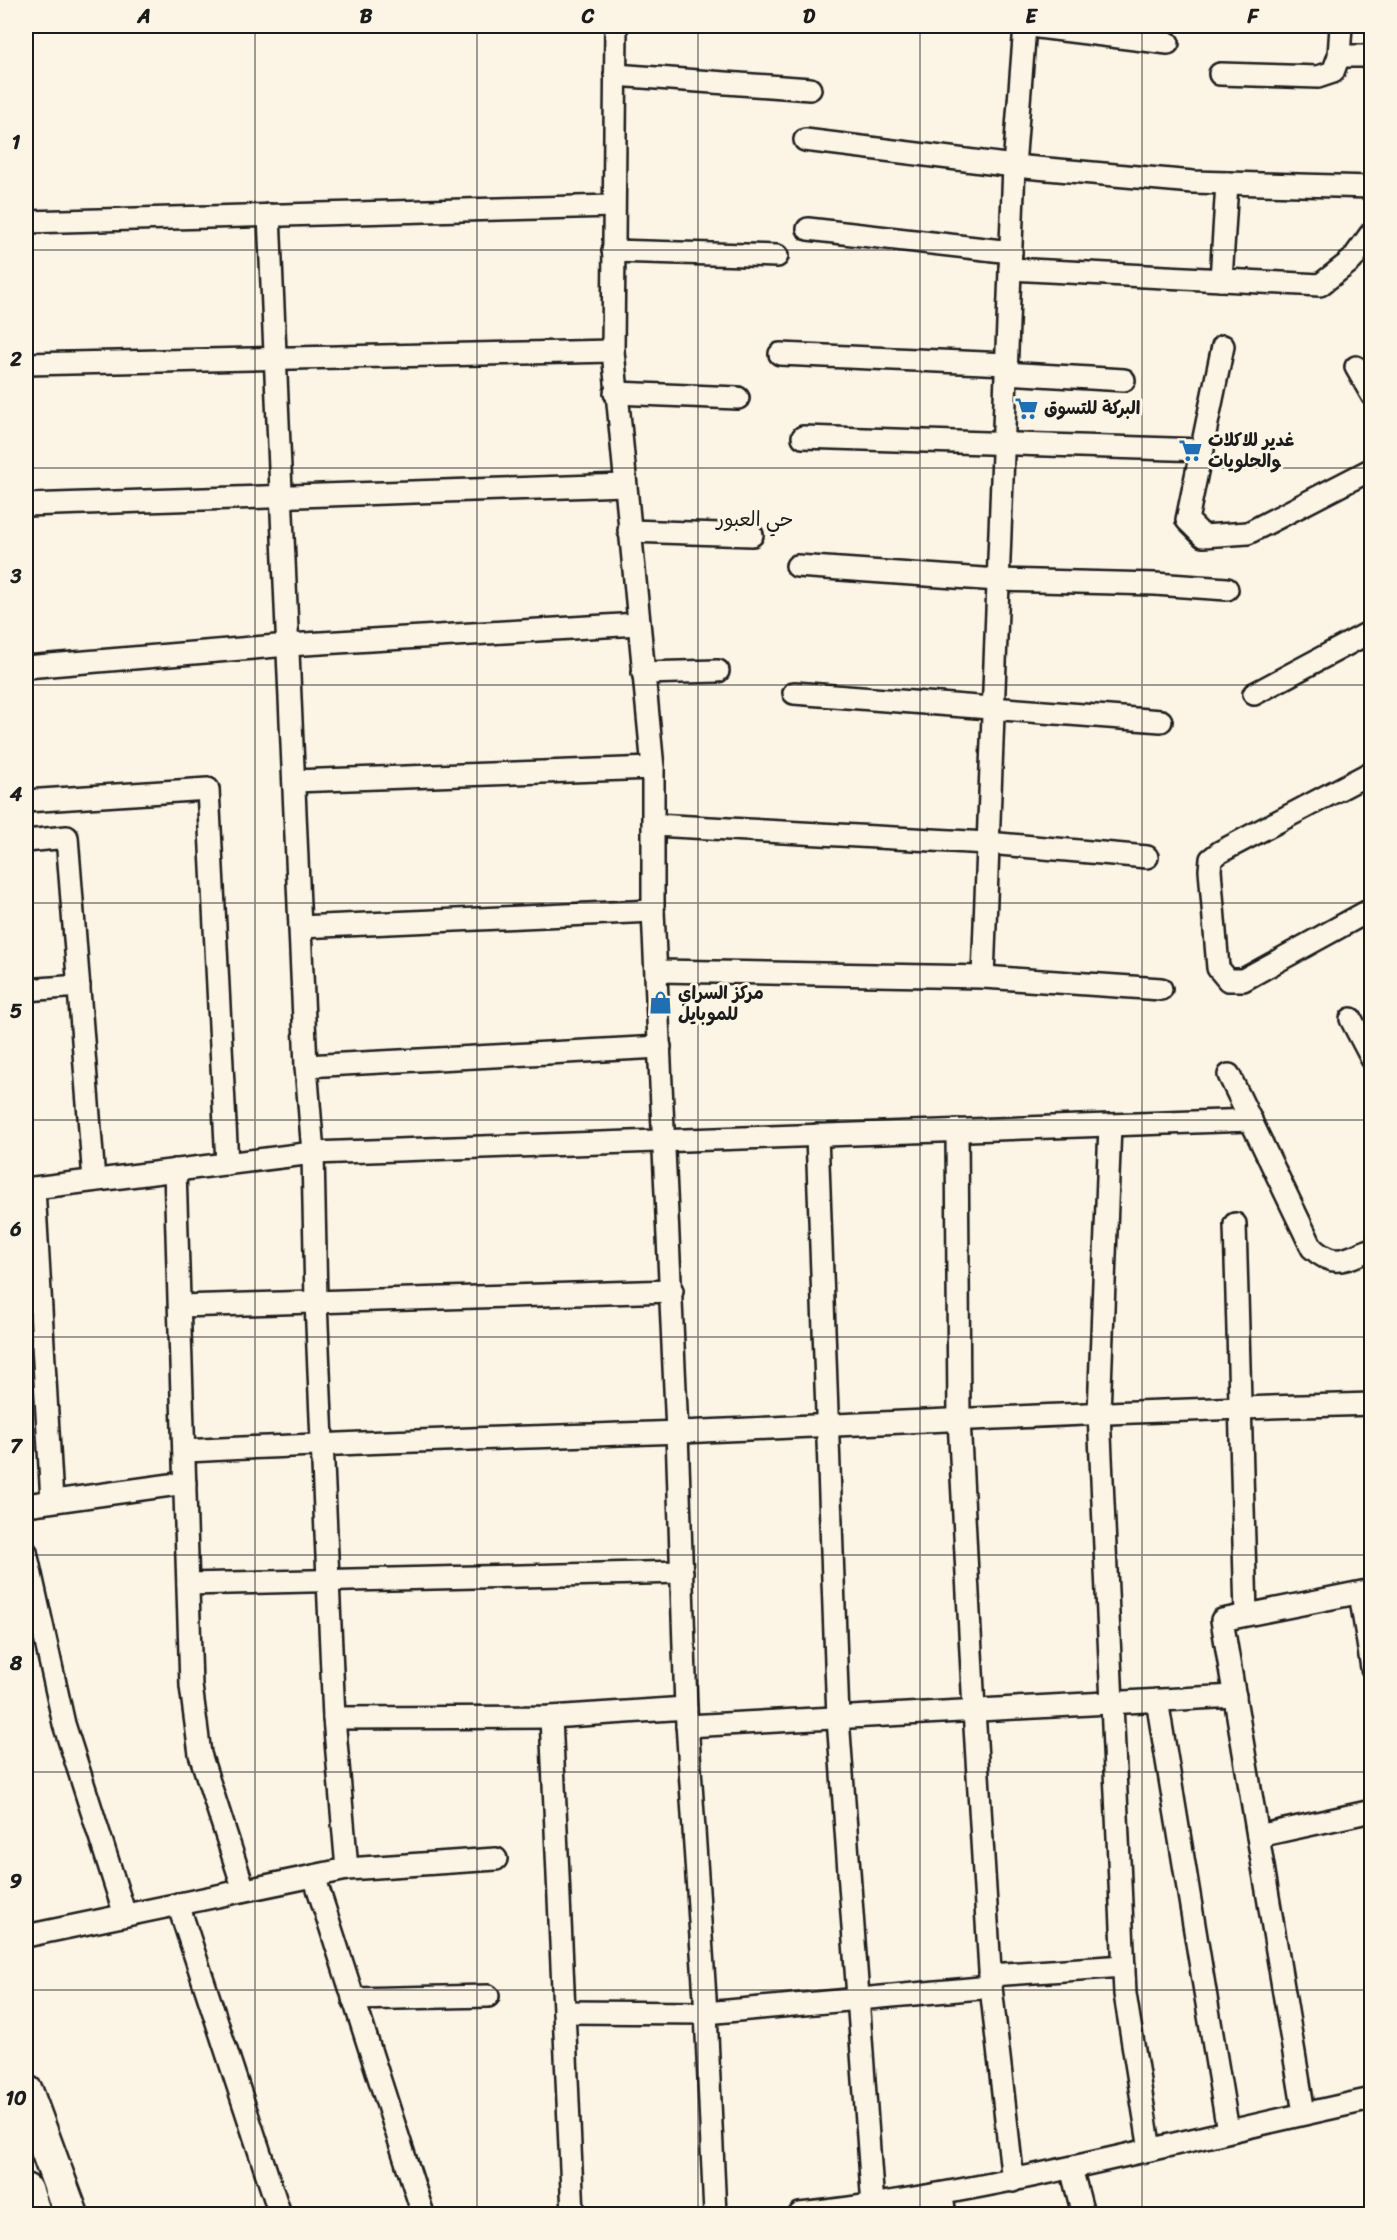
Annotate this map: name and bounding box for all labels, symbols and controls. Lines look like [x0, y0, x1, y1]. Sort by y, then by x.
text: A [136, 0, 151, 34]
text: B [360, 0, 373, 34]
text: C [581, 0, 595, 34]
text: D [803, 0, 816, 34]
text: E [1025, 0, 1038, 34]
text: F [1247, 0, 1260, 34]
text: 1 [12, 125, 21, 160]
text: 2 [9, 342, 22, 377]
place label: البركة للتسوق [1044, 392, 1140, 424]
supermarket icon: البركة للتسوق [1013, 395, 1039, 421]
place label: غدير للاكلات والحلويات [1208, 424, 1294, 477]
supermarket icon: غدير للاكلات والحلويات [1177, 437, 1203, 463]
district label: حي العبور [715, 502, 793, 537]
text: 3 [10, 559, 22, 594]
text: 4 [9, 777, 23, 812]
place label: مركز السراي للموبايل [678, 977, 764, 1030]
shop icon: مركز السراي للموبايل [647, 990, 673, 1016]
text: 5 [10, 994, 22, 1029]
text: 6 [9, 1212, 22, 1247]
text: 7 [10, 1429, 23, 1464]
text: 8 [9, 1646, 23, 1681]
text: 9 [10, 1864, 22, 1899]
text: 10 [5, 2081, 27, 2116]

